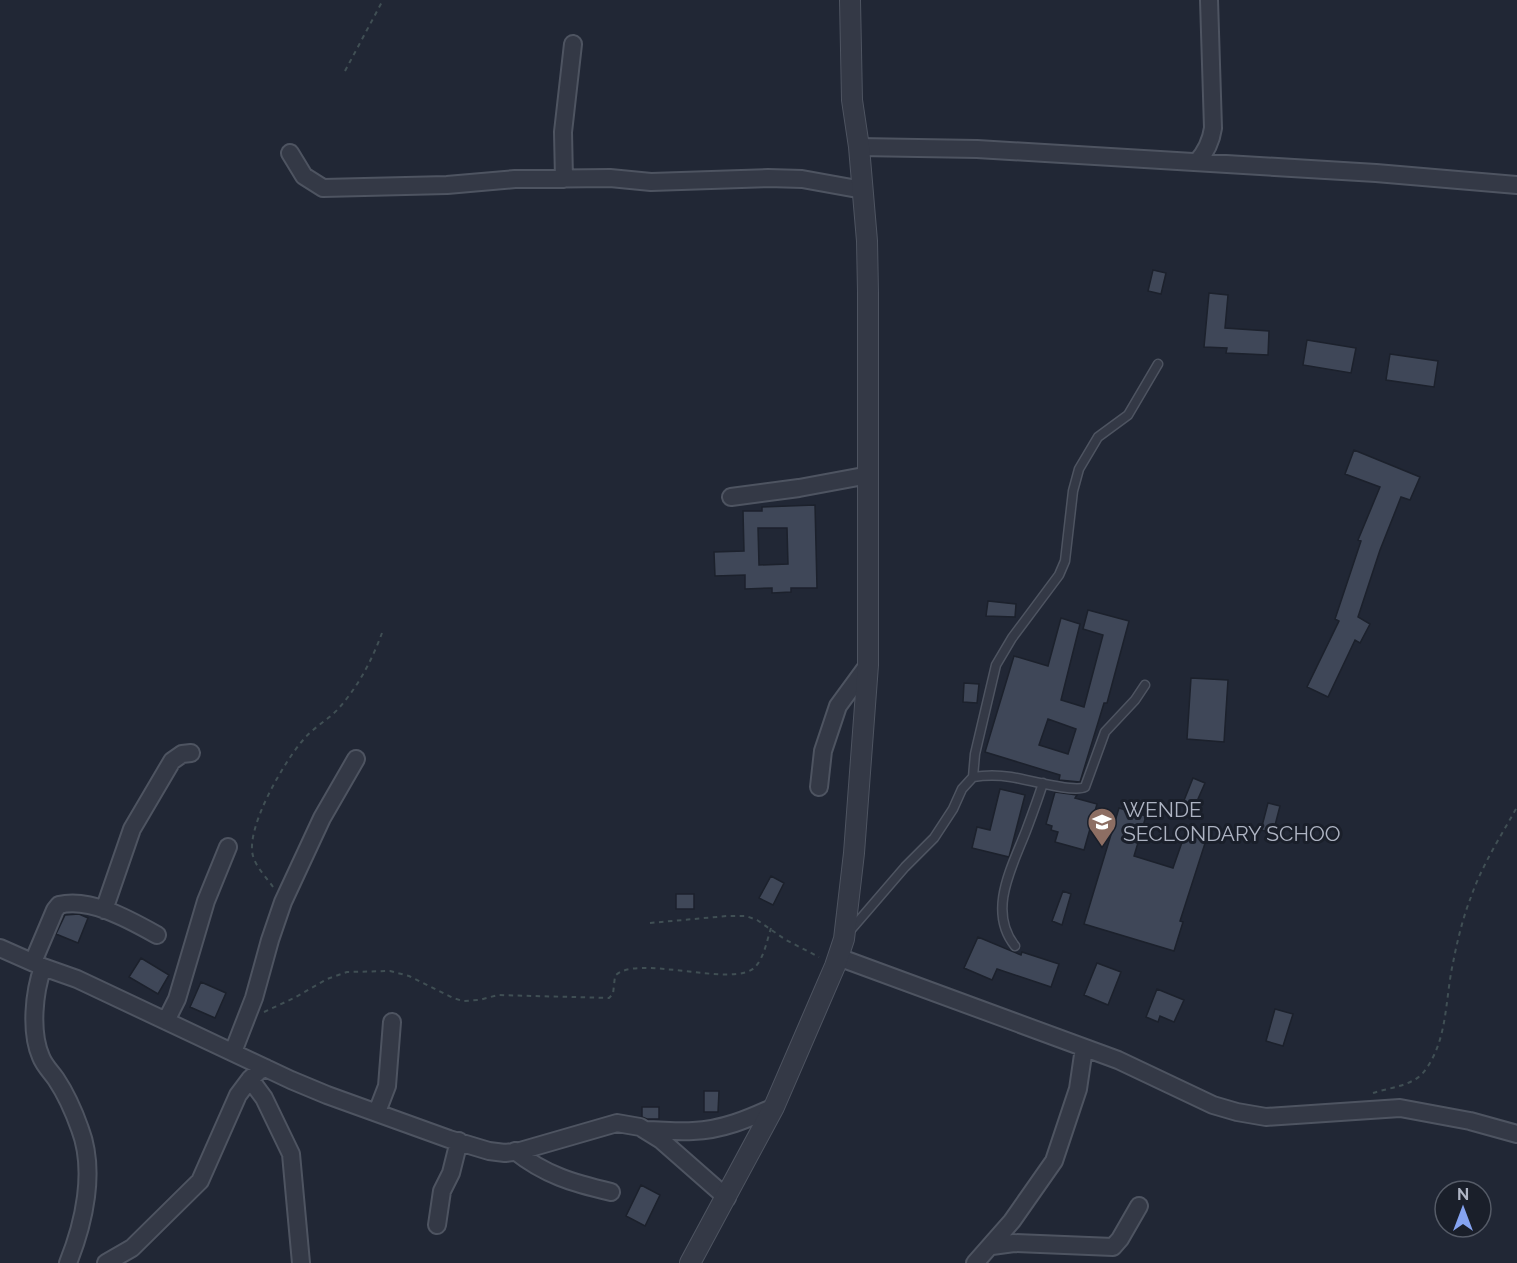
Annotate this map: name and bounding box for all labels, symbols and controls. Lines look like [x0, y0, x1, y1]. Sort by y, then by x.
place label: WENDE SECLONDARY SCHOO [1123, 797, 1341, 846]
school or university icon: WENDE SECLONDARY SCHOO [1086, 806, 1118, 848]
north arrow [1433, 1179, 1493, 1239]
text: N [1457, 1185, 1469, 1204]

